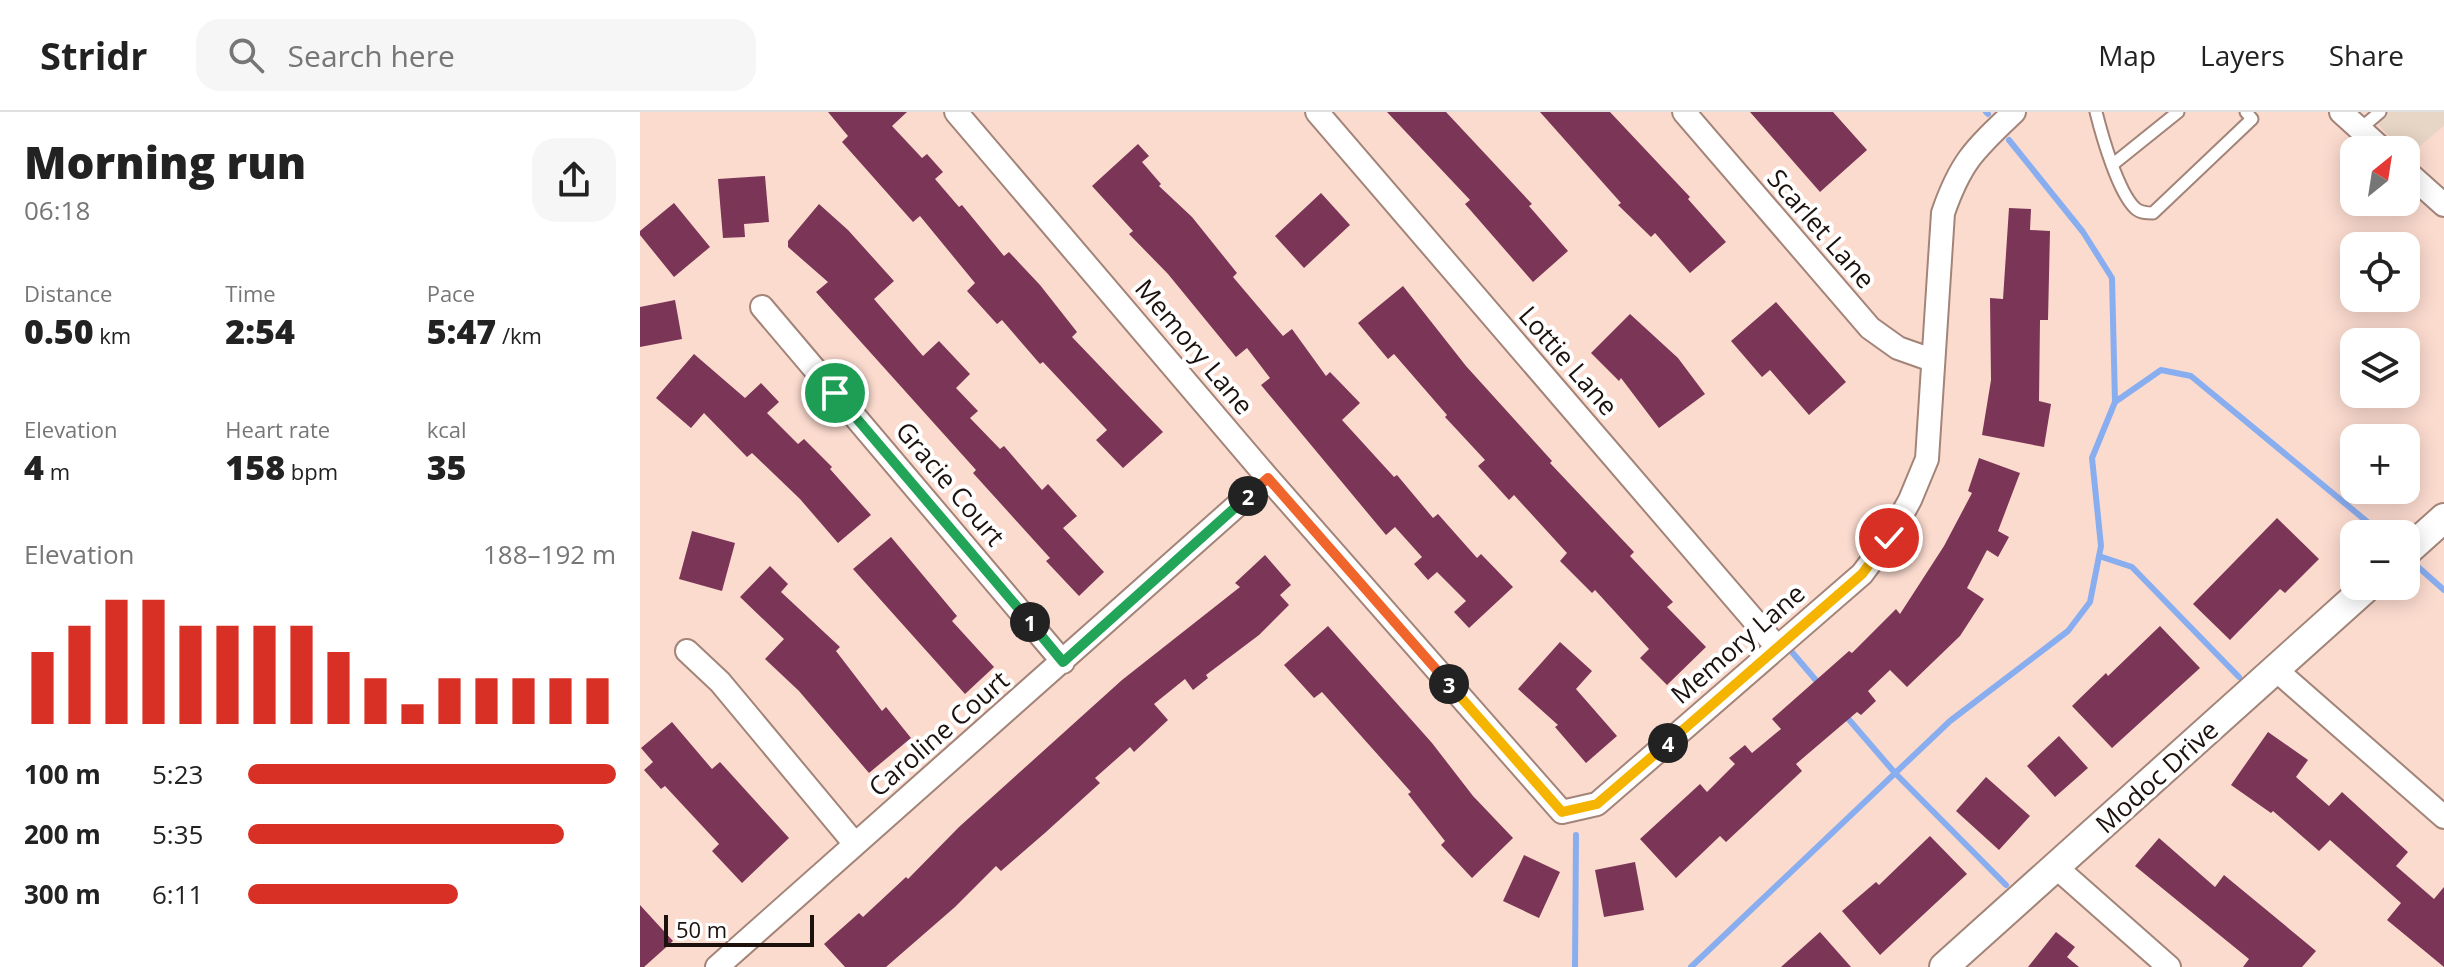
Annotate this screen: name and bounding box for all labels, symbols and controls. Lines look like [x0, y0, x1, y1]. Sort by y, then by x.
search box [196, 19, 756, 91]
text: Stridr [40, 29, 148, 81]
icon: search [224, 33, 268, 77]
text: Search here [288, 35, 455, 76]
text: Map [2098, 36, 2156, 74]
text: Layers [2200, 36, 2285, 74]
text: Share [2329, 36, 2404, 74]
text: Morning run [24, 132, 306, 192]
north arrow [2340, 136, 2420, 216]
map controls [2340, 136, 2420, 600]
button: share [532, 138, 616, 222]
street label: Scarlet Lane [1760, 161, 1884, 296]
text: 06:18 [24, 192, 90, 228]
button: locate [2340, 232, 2420, 312]
street label: Memory Lane [1127, 271, 1262, 422]
text: Distance [24, 278, 112, 308]
text: Time [225, 278, 276, 308]
text: Pace [427, 278, 475, 308]
street label: Lottie Lane [1511, 298, 1626, 423]
text: 0.50 [24, 308, 94, 354]
text: 2:54 [225, 308, 295, 354]
text: 5:47 [427, 308, 496, 354]
text: km [94, 320, 131, 350]
text: /km [496, 320, 542, 350]
button: layers [2340, 328, 2420, 408]
pin [801, 359, 869, 427]
icon: arrive [813, 371, 857, 415]
street label: Gracie Court [888, 413, 1013, 553]
text: Elevation [24, 414, 117, 444]
text: Heart rate [225, 414, 330, 444]
text: kcal [427, 414, 467, 444]
button: + [2340, 424, 2420, 504]
text: 4 [24, 444, 44, 490]
text: 158 [225, 444, 285, 490]
text: 35 [427, 444, 467, 490]
text: m [44, 456, 70, 486]
text: bpm [285, 456, 338, 486]
pin: 2 [1228, 476, 1268, 516]
text: 2 [1242, 481, 1254, 511]
pin [1855, 504, 1923, 572]
icon: check [1867, 516, 1911, 560]
button: − [2340, 520, 2420, 600]
text: Elevation [24, 536, 134, 572]
text: 188–192 m [483, 536, 616, 572]
street label: Memory Lane [1663, 575, 1812, 712]
pin: 1 [1010, 602, 1050, 642]
text: 1 [1024, 607, 1036, 637]
street label: Caroline Court [860, 662, 1016, 804]
pin: 3 [1429, 664, 1469, 704]
text: 3 [1443, 669, 1455, 699]
street label: Modoc Drive [2087, 712, 2225, 841]
pin: 4 [1648, 723, 1688, 763]
text: 4 [1662, 728, 1674, 758]
text: 100 m [24, 756, 101, 792]
text: 5:23 [152, 756, 203, 792]
text: 200 m [24, 816, 101, 852]
text: 5:35 [152, 816, 203, 852]
text: 300 m [24, 876, 101, 912]
text: 6:11 [152, 876, 203, 912]
scale bar [664, 911, 814, 947]
text: 50 m [676, 914, 727, 944]

